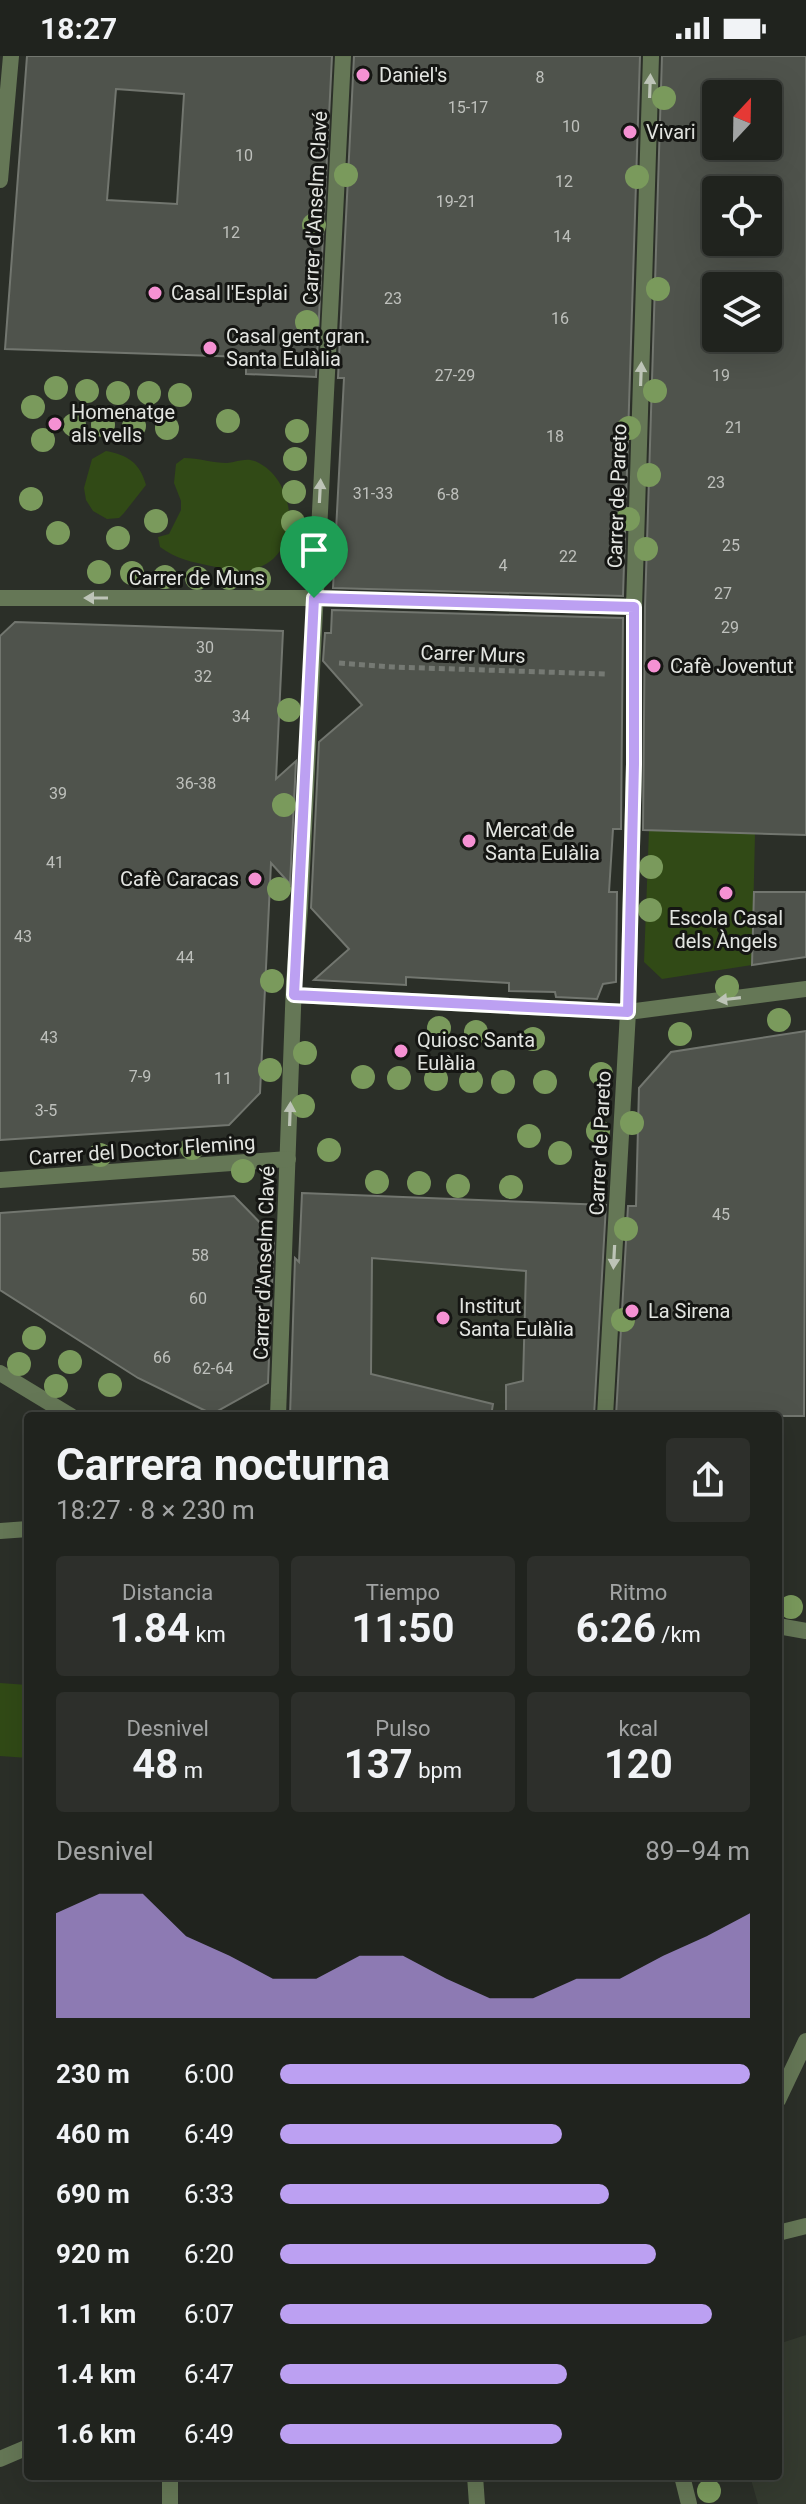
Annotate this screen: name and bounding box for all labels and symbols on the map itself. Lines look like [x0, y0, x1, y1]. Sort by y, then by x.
place label: Daniel's [379, 63, 447, 87]
marker: Daniel's [354, 66, 372, 84]
house number: 8 [536, 68, 545, 87]
one-way arrow [643, 73, 656, 98]
north arrow [702, 80, 782, 160]
house number: 15-17 [448, 98, 488, 117]
street label: Carrer d'Anselm Clavé [298, 110, 332, 306]
house number: 10 [562, 117, 580, 136]
place label: Vivari [646, 120, 696, 144]
marker: Vivari [621, 123, 639, 141]
house number: 10 [235, 146, 253, 165]
house number: 12 [555, 172, 573, 191]
house number: 19-21 [436, 192, 476, 211]
house number: 12 [222, 223, 240, 242]
house number: 14 [553, 227, 571, 246]
place label: Casal l'Esplai [171, 281, 288, 305]
marker: Casal l'Esplai [146, 284, 164, 302]
house number: 23 [384, 289, 402, 308]
house number: 16 [551, 309, 569, 328]
place label: Casal gent gran. Santa Eulàlia [226, 324, 370, 371]
marker: Casal gent gran. Santa Eulàlia [201, 339, 219, 357]
one-way arrow [635, 361, 647, 386]
house number: 27-29 [435, 366, 475, 385]
house number: 19 [712, 366, 730, 385]
place label: Homenatge als vells [71, 400, 175, 447]
marker: Homenatge als vells [46, 415, 64, 433]
house number: 21 [725, 418, 743, 437]
street label: Carrer de Pareto [602, 423, 632, 569]
house number: 18 [546, 427, 564, 446]
house number: 23 [707, 473, 725, 492]
one-way arrow [314, 478, 327, 503]
house number: 31-33 [353, 484, 393, 503]
house number: 6-8 [437, 485, 459, 504]
pin [280, 516, 348, 598]
house number: 25 [722, 536, 740, 555]
house number: 22 [559, 547, 577, 566]
house number: 4 [499, 556, 508, 575]
street label: Carrer de Muns [129, 566, 265, 590]
house number: 27 [714, 584, 732, 603]
one-way arrow [83, 592, 108, 604]
house number: 29 [721, 618, 739, 637]
house number: 30 [196, 638, 214, 657]
street label: Carrer Murs [420, 640, 526, 668]
place label: Cafè Joventut [670, 654, 794, 678]
marker: Cafè Joventut [645, 657, 663, 675]
house number: 32 [194, 667, 212, 686]
house number: 34 [232, 707, 250, 726]
house number: 36-38 [176, 774, 216, 793]
house number: 39 [49, 784, 67, 803]
place label: Mercat de Santa Eulàlia [485, 818, 600, 865]
marker: Mercat de Santa Eulàlia [460, 832, 478, 850]
house number: 41 [46, 853, 64, 872]
place label: Cafè Caracas [120, 867, 239, 891]
marker: Cafè Caracas [246, 870, 264, 888]
marker: Escola Casal dels Àngels [717, 884, 735, 902]
place label: Escola Casal dels Àngels [669, 906, 783, 953]
house number: 43 [14, 927, 32, 946]
house number: 44 [176, 948, 194, 967]
one-way arrow [716, 993, 741, 1006]
house number: 43 [40, 1028, 58, 1047]
place label: Quiosc Santa Eulàlia [417, 1028, 535, 1075]
marker: Quiosc Santa Eulàlia [392, 1042, 410, 1060]
house number: 7-9 [129, 1067, 151, 1086]
house number: 11 [214, 1069, 232, 1088]
street label: Carrer de Pareto [584, 1070, 616, 1216]
house number: 3-5 [35, 1101, 57, 1120]
one-way arrow [283, 1101, 296, 1126]
street label: Carrer del Doctor Fleming [28, 1130, 256, 1170]
street label: Carrer d'Anselm Clavé [249, 1165, 279, 1361]
house number: 45 [712, 1205, 730, 1224]
one-way arrow [607, 1245, 620, 1270]
house number: 58 [191, 1246, 209, 1265]
house number: 60 [189, 1289, 207, 1308]
place label: Institut Santa Eulàlia [459, 1294, 574, 1341]
place label: La Sirena [648, 1299, 730, 1323]
marker: La Sirena [623, 1302, 641, 1320]
marker: Institut Santa Eulàlia [434, 1309, 452, 1327]
house number: 66 [153, 1348, 171, 1367]
house number: 62-64 [193, 1359, 233, 1378]

